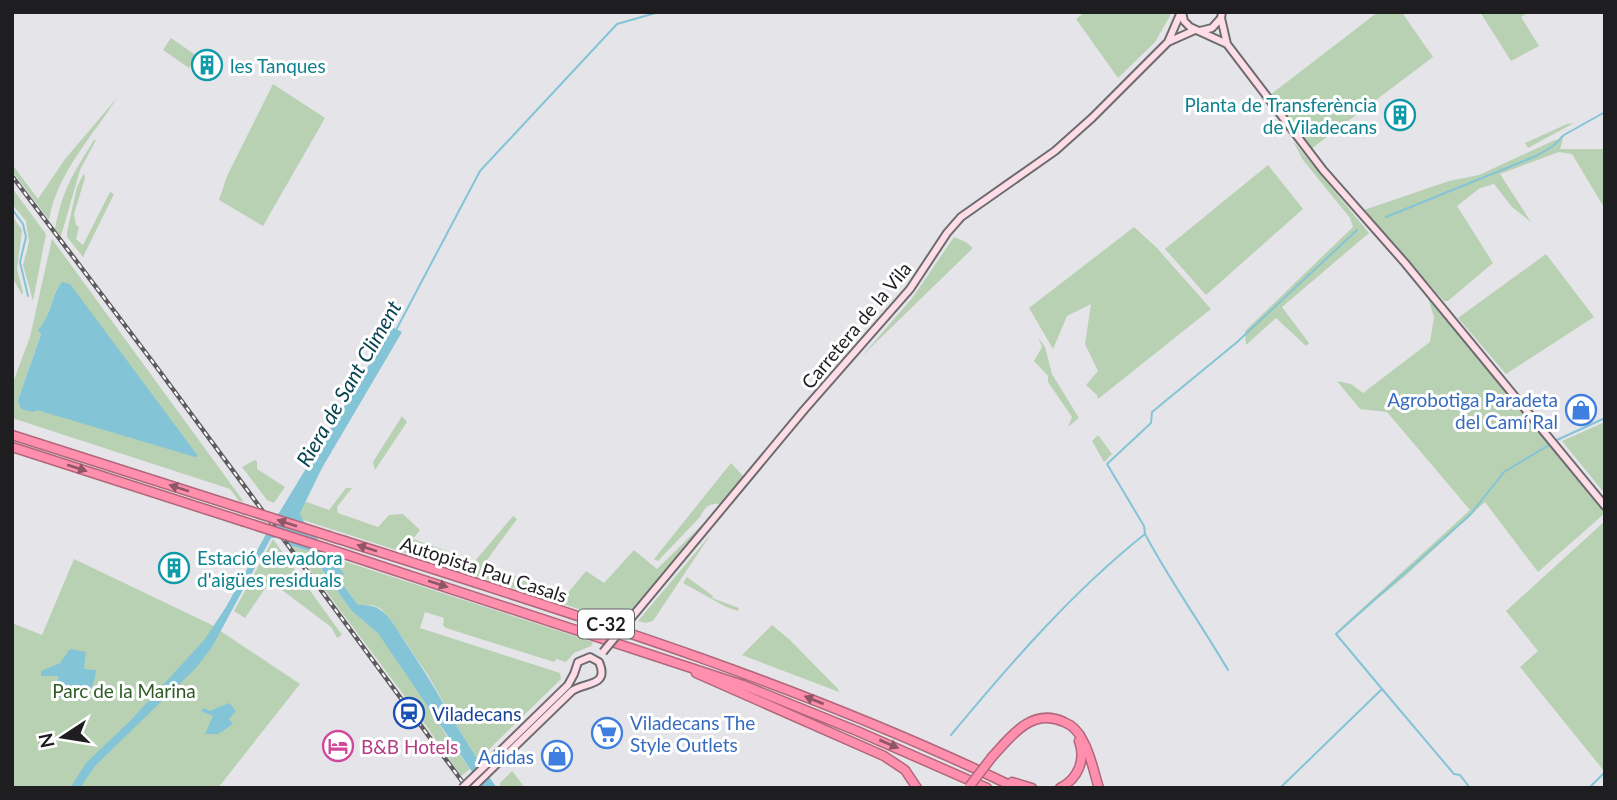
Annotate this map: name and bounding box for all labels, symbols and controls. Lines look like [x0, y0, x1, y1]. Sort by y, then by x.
building icon: les Tanques [190, 48, 224, 82]
place label: les Tanques [230, 54, 326, 77]
place label: Planta de Transferència de Viladecans [1184, 93, 1377, 138]
building icon: Planta de Transferència de Viladecans [1383, 98, 1417, 132]
street label: Carretera de la Vila [796, 257, 916, 393]
water label: Riera de Sant Climent [290, 295, 406, 471]
place label: Agrobotiga Paradeta del Camí Ral [1387, 388, 1558, 433]
shop icon: Agrobotiga Paradeta del Camí Ral [1564, 393, 1598, 427]
one-way arrow [67, 464, 88, 474]
one-way arrow [168, 482, 189, 493]
one-way arrow [276, 517, 297, 527]
street label: Autopista Pau Casals [398, 531, 570, 607]
one-way arrow [356, 543, 377, 553]
place label: Estació elevadora d'aigües residuals [197, 546, 343, 591]
building icon: Estació elevadora d'aigües residuals [157, 551, 191, 585]
one-way arrow [427, 579, 448, 590]
road number: C-32 [578, 610, 634, 638]
park label: Parc de la Marina [52, 679, 196, 702]
one-way arrow [803, 695, 824, 706]
station icon: Viladecans [392, 696, 426, 730]
north arrow [28, 702, 98, 772]
place label: Viladecans [432, 702, 521, 725]
place label: Viladecans The Style Outlets [630, 711, 755, 756]
supermarket icon: Viladecans The Style Outlets [590, 716, 624, 750]
hotel icon: B&B Hotels [321, 729, 355, 763]
text: N [33, 731, 59, 750]
place label: B&B Hotels [361, 735, 458, 758]
shop icon: Adidas [540, 739, 574, 773]
one-way arrow [878, 739, 899, 750]
place label: Adidas [478, 745, 534, 768]

